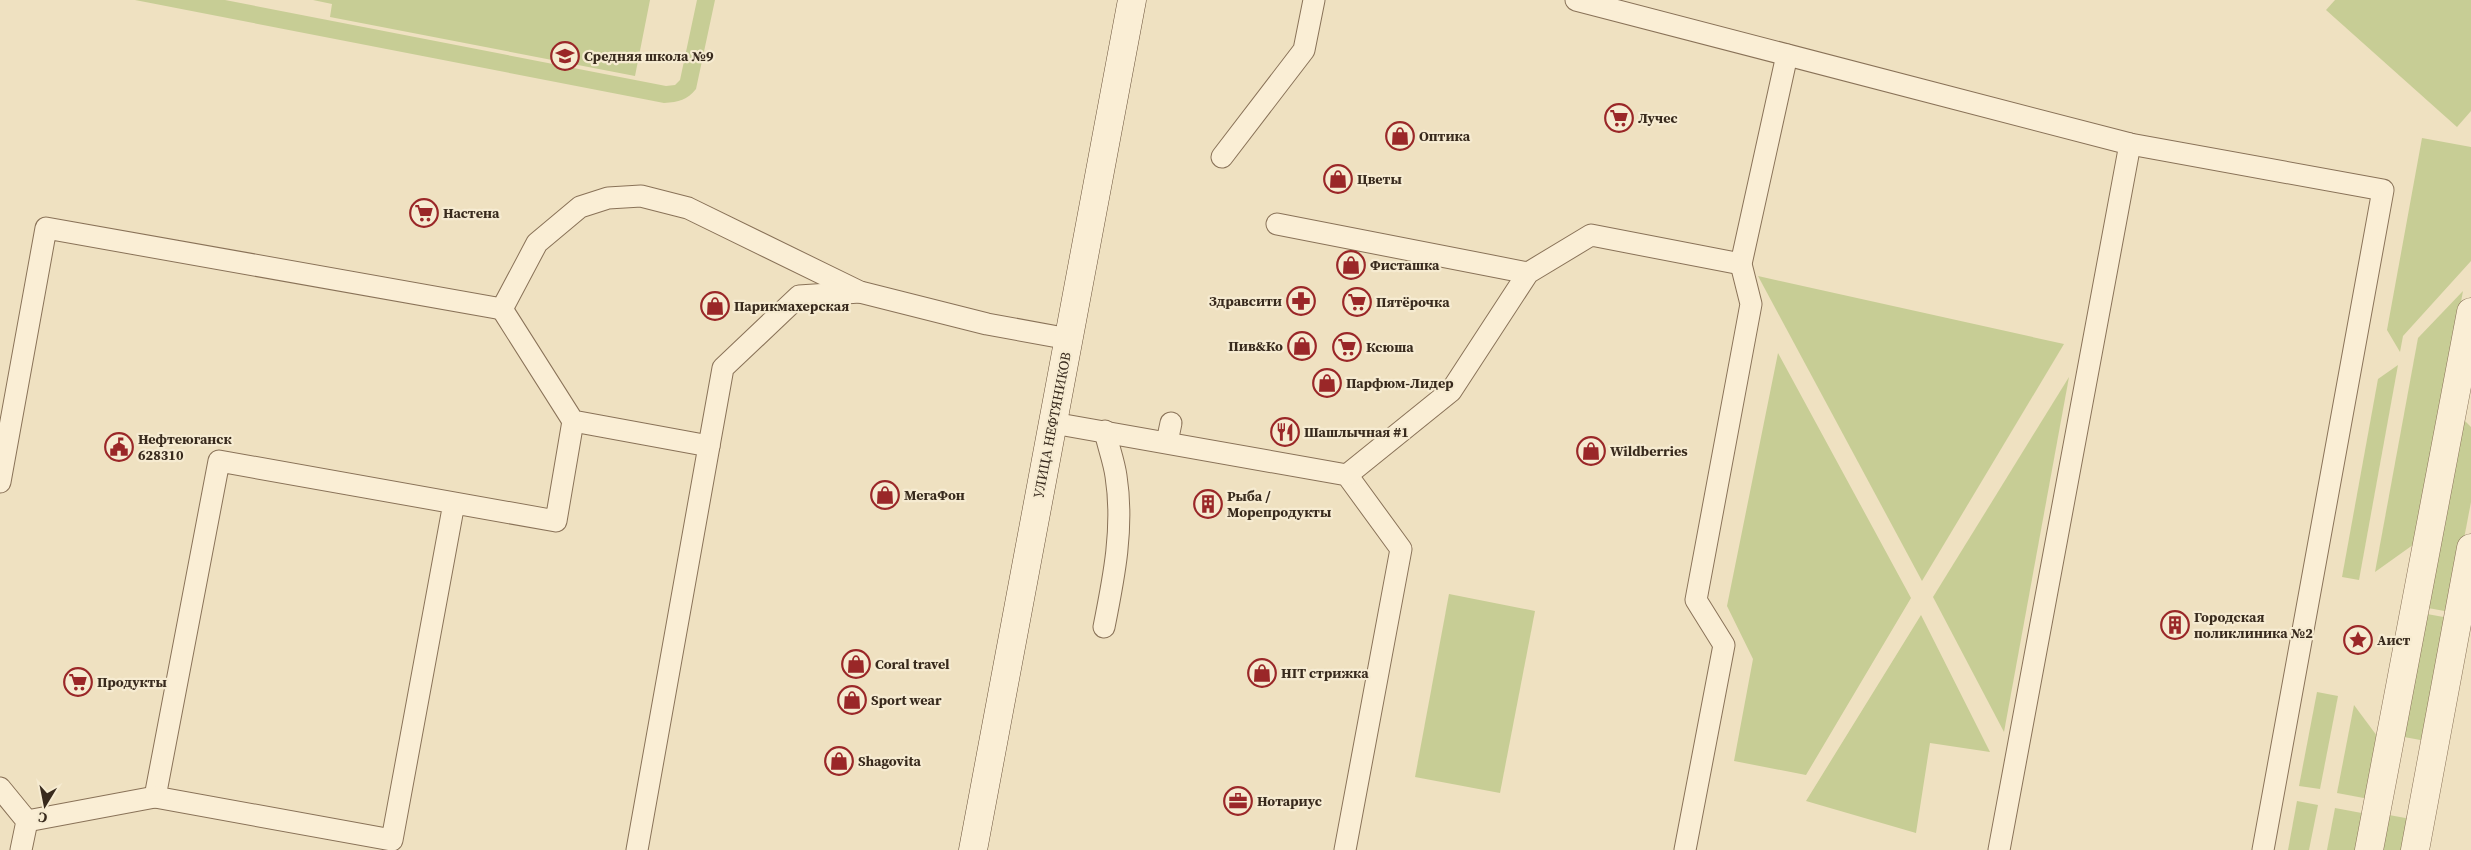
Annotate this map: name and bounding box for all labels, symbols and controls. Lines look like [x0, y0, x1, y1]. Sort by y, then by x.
school or university icon: Средняя школа №9 [550, 41, 580, 71]
place label: Средняя школа №9 [584, 46, 714, 66]
supermarket icon: Лучес [1604, 103, 1634, 133]
place label: Лучес [1638, 108, 1678, 128]
shop icon: Оптика [1385, 121, 1415, 151]
place label: Оптика [1419, 126, 1471, 146]
shop icon: Цветы [1323, 164, 1353, 194]
place label: Цветы [1357, 169, 1402, 189]
supermarket icon: Настена [409, 198, 439, 228]
place label: Настена [443, 203, 500, 223]
shop icon: Фисташка [1336, 250, 1366, 280]
place label: Фисташка [1370, 255, 1440, 275]
pharmacy icon: Здравсити [1286, 286, 1316, 316]
supermarket icon: Пятёрочка [1342, 287, 1372, 317]
shop icon: Парикмахерская [700, 291, 730, 321]
place label: Здравсити [1209, 291, 1282, 311]
place label: Пятёрочка [1376, 292, 1450, 312]
place label: Парикмахерская [734, 296, 849, 316]
shop icon: Пив&Ко [1287, 331, 1317, 361]
supermarket icon: Ксюша [1332, 332, 1362, 362]
place label: Пив&Ко [1228, 336, 1283, 356]
place label: Ксюша [1366, 337, 1414, 357]
street label: УЛИЦА НЕФТЯНИКОВ [1028, 350, 1076, 500]
shop icon: Парфюм-Лидер [1312, 368, 1342, 398]
place label: Парфюм-Лидер [1346, 373, 1454, 393]
restaurant icon: Шашлычная #1 [1270, 417, 1300, 447]
place label: Шашлычная #1 [1304, 422, 1409, 442]
place label: Нефтеюганск 628310 [138, 429, 232, 465]
public building icon: Нефтеюганск 628310 [104, 432, 134, 462]
shop icon: Wildberries [1576, 436, 1606, 466]
place label: Wildberries [1610, 441, 1688, 461]
shop icon: МегаФон [870, 480, 900, 510]
place label: МегаФон [904, 485, 965, 505]
place label: Рыба / Морепродукты [1227, 486, 1331, 522]
building icon: Рыба / Морепродукты [1193, 489, 1223, 519]
place label: Городская поликлиника №2 [2194, 607, 2313, 643]
building icon: Городская поликлиника №2 [2160, 610, 2190, 640]
place icon: Аист [2343, 625, 2373, 655]
place label: Аист [2377, 630, 2411, 650]
shop icon: Coral travel [841, 649, 871, 679]
place label: Coral travel [875, 654, 950, 674]
shop icon: HIT стрижка [1247, 658, 1277, 688]
place label: HIT стрижка [1281, 663, 1369, 683]
supermarket icon: Продукты [63, 667, 93, 697]
place label: Продукты [97, 672, 167, 692]
shop icon: Sport wear [837, 685, 867, 715]
place label: Sport wear [871, 690, 942, 710]
shop icon: Shagovita [824, 746, 854, 776]
place label: Shagovita [858, 751, 921, 771]
north arrow [20, 780, 70, 830]
office icon: Нотариус [1223, 786, 1253, 816]
place label: Нотариус [1257, 791, 1322, 811]
text: С [36, 807, 49, 828]

